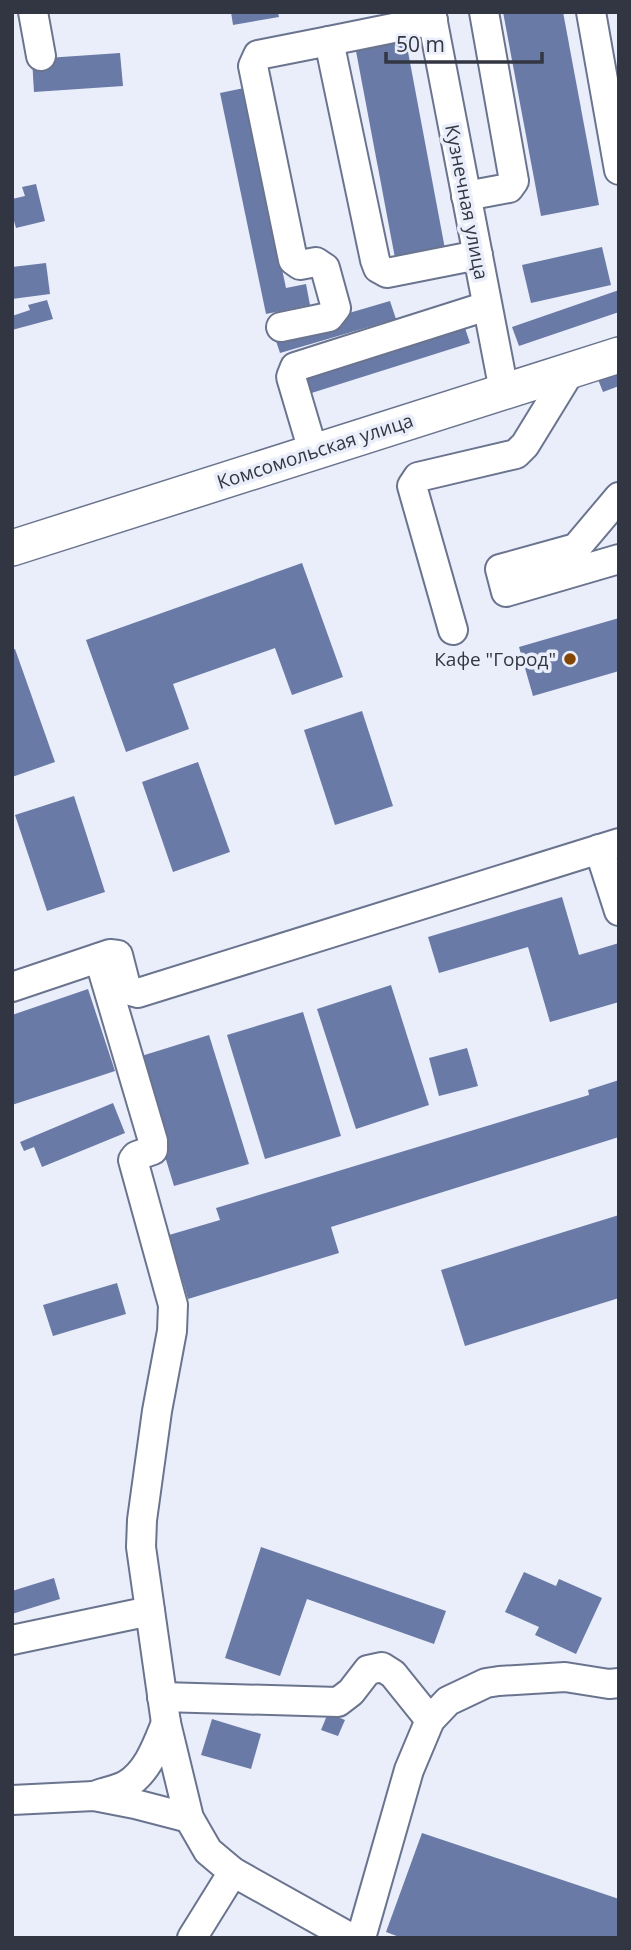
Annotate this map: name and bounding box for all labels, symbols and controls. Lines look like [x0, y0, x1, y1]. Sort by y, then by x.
scale bar [386, 21, 542, 65]
text: 50 m [396, 30, 445, 58]
street label: Кузнечная улица [439, 122, 495, 282]
street label: Комсомольская улица [214, 407, 416, 495]
place label: Кафе "Город" [434, 646, 556, 672]
marker: Кафе "Город" [562, 651, 578, 667]

